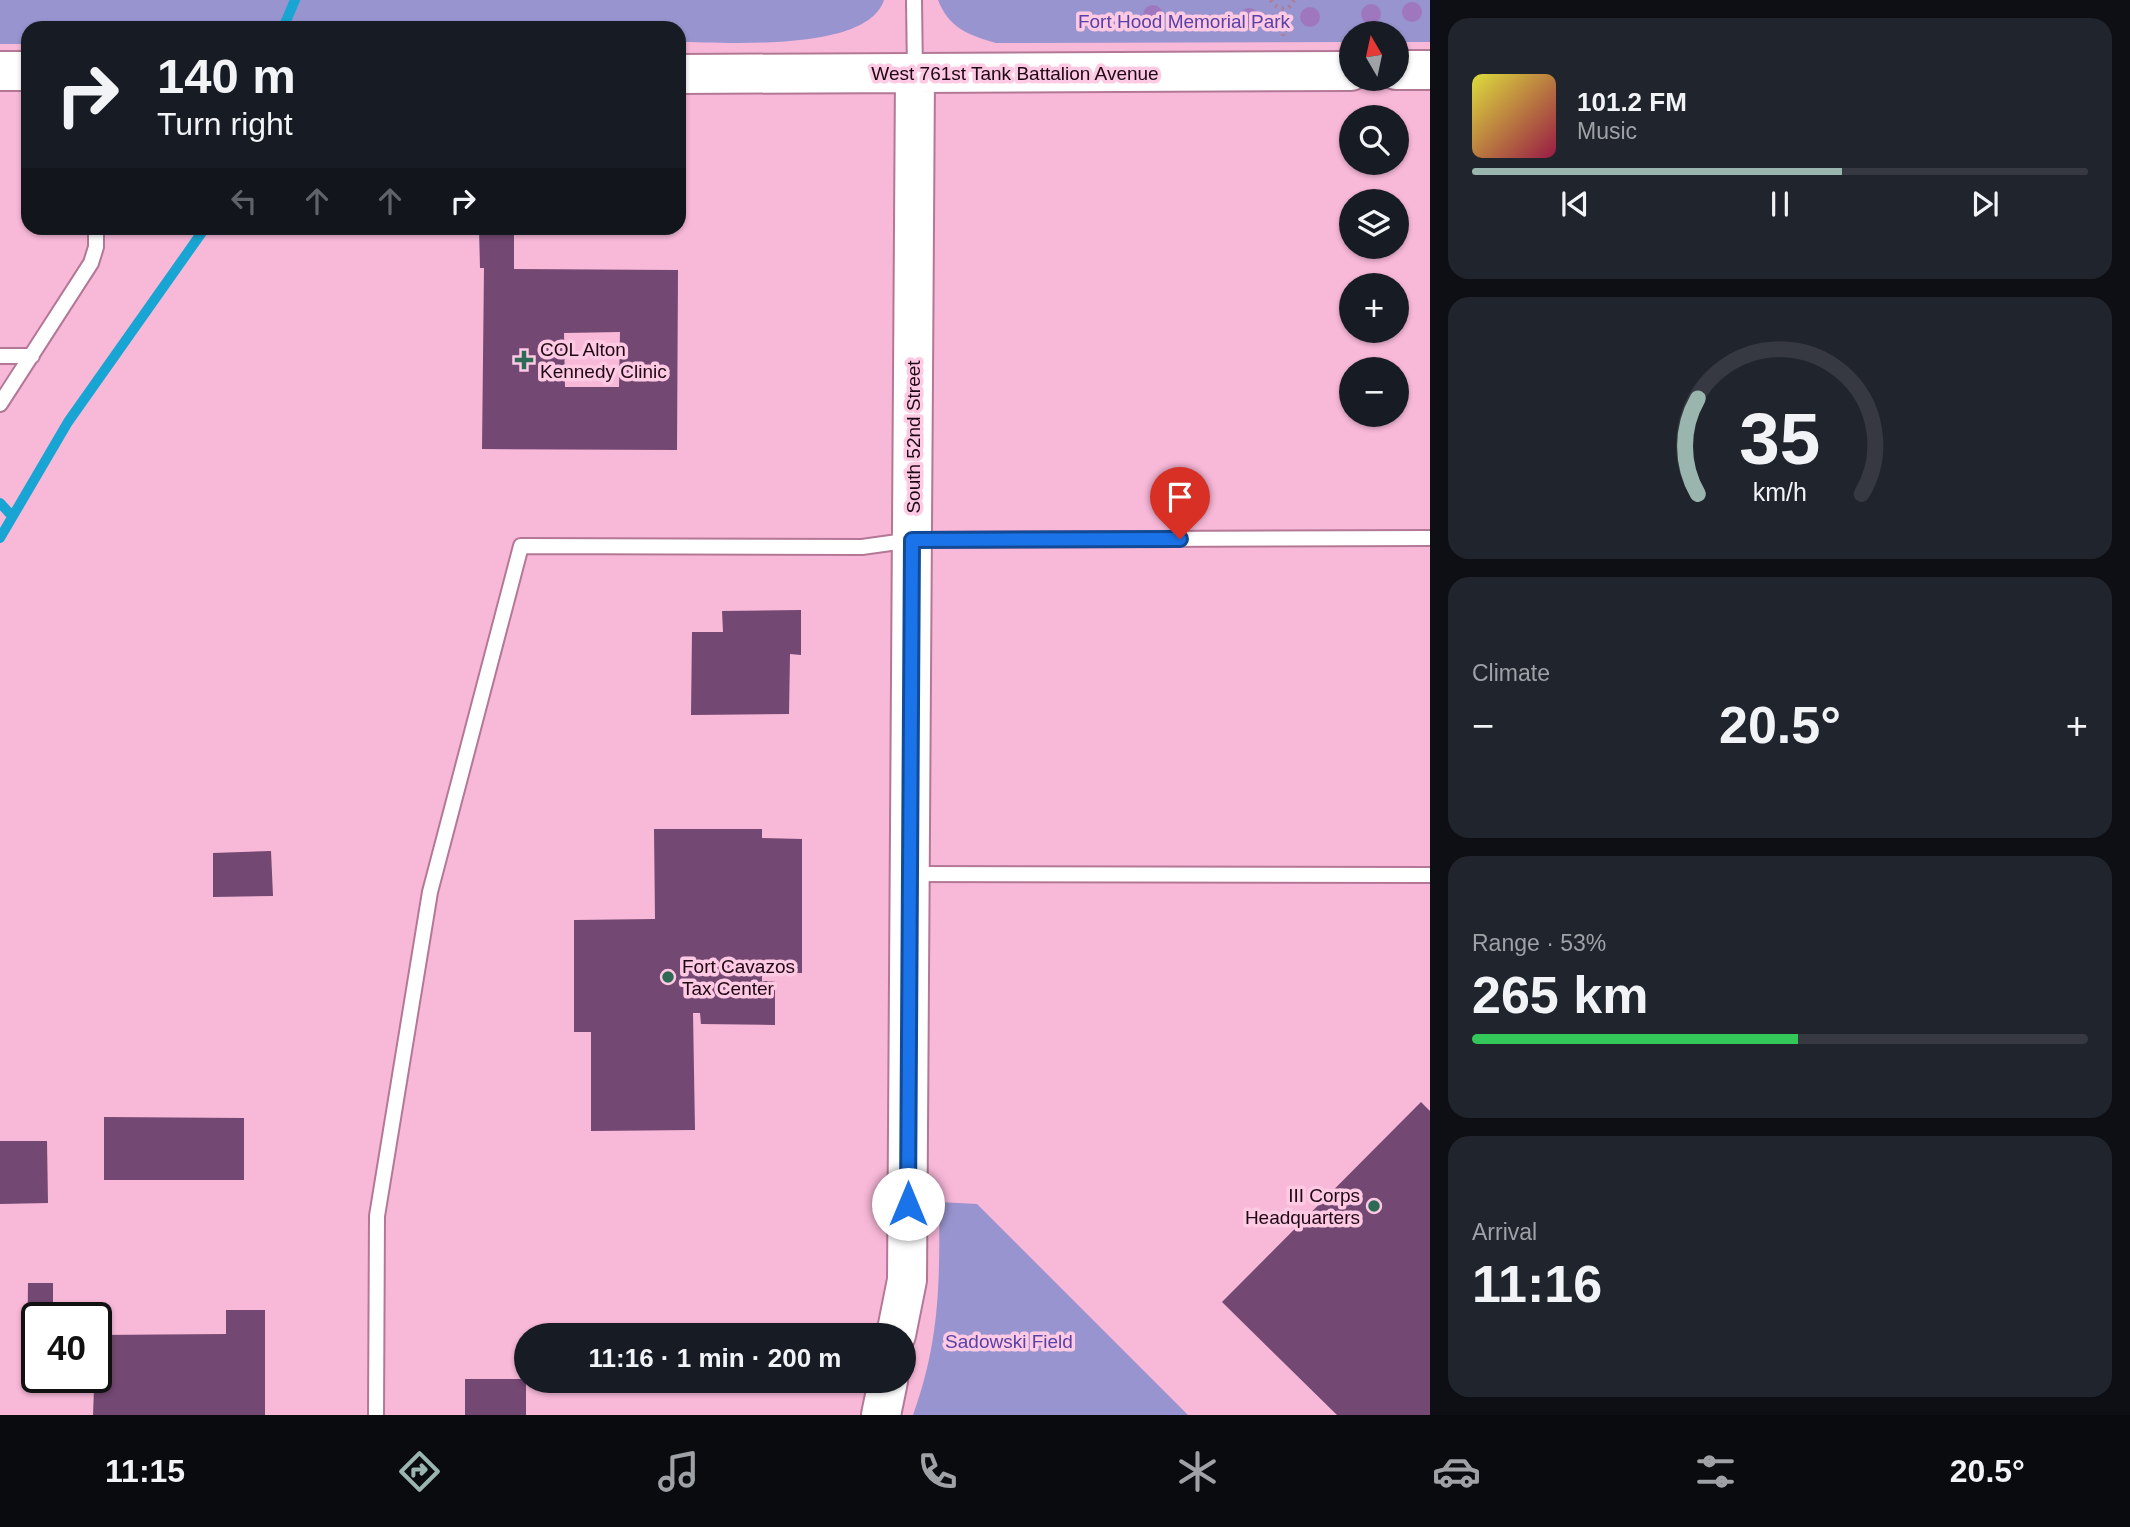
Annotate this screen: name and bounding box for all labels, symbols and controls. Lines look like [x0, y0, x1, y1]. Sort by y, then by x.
park label: Fort Hood Memorial Park [1078, 11, 1291, 32]
north arrow [1339, 21, 1409, 91]
map controls [1339, 21, 1409, 427]
icon: right [42, 49, 133, 140]
text: 140 m [157, 49, 296, 103]
street label: West 761st Tank Battalion Avenue [871, 63, 1159, 84]
text: 101.2 FM [1577, 87, 1687, 117]
button: search [1339, 105, 1409, 175]
text: Turn right [157, 106, 293, 142]
text: Music [1577, 118, 1637, 144]
icon: left [225, 182, 263, 220]
icon: ahead [298, 182, 336, 220]
icon: ahead [371, 182, 409, 220]
icon: right [444, 182, 482, 220]
icon: previous [1556, 185, 1594, 223]
icon: pause [1761, 185, 1799, 223]
icon: next [1966, 185, 2004, 223]
button: layers [1339, 189, 1409, 259]
button: + [1339, 273, 1409, 343]
place label: COL Alton Kennedy Clinic [540, 339, 667, 382]
marker: COL Alton Kennedy Clinic [514, 350, 534, 370]
button: − [1339, 357, 1409, 427]
street label: South 52nd Street [903, 360, 924, 514]
text: 35 [1740, 399, 1820, 480]
pin [1150, 467, 1210, 539]
icon: arrive [1161, 478, 1199, 516]
text: km/h [1753, 478, 1807, 506]
text: Climate [1472, 660, 1550, 686]
text: 20.5° [1719, 696, 1841, 754]
text: − [1472, 705, 1494, 747]
text: + [2066, 705, 2088, 747]
text: Range · 53% [1472, 930, 1606, 956]
place label: Fort Cavazos Tax Center [682, 956, 795, 999]
text: 265 km [1472, 966, 1648, 1024]
marker: Fort Cavazos Tax Center [660, 969, 676, 985]
position arrow [871, 1167, 945, 1241]
place label: III Corps Headquarters [1245, 1185, 1360, 1228]
marker: III Corps Headquarters [1366, 1198, 1382, 1214]
text: Arrival [1472, 1219, 1537, 1245]
text: 11:16 [1472, 1255, 1602, 1313]
speed limit sign: 40 [21, 1302, 112, 1393]
park label: Sadowski Field [945, 1331, 1073, 1352]
text: 11:16 · 1 min · 200 m [589, 1343, 841, 1373]
icon: directions [395, 1447, 444, 1496]
icon: music [654, 1447, 703, 1496]
icon: phone [913, 1447, 962, 1496]
icon: climate [1173, 1447, 1222, 1496]
icon: car [1432, 1447, 1481, 1496]
icon: filters [1691, 1447, 1740, 1496]
text: 11:15 [105, 1453, 185, 1489]
text: 20.5° [1950, 1453, 2025, 1489]

